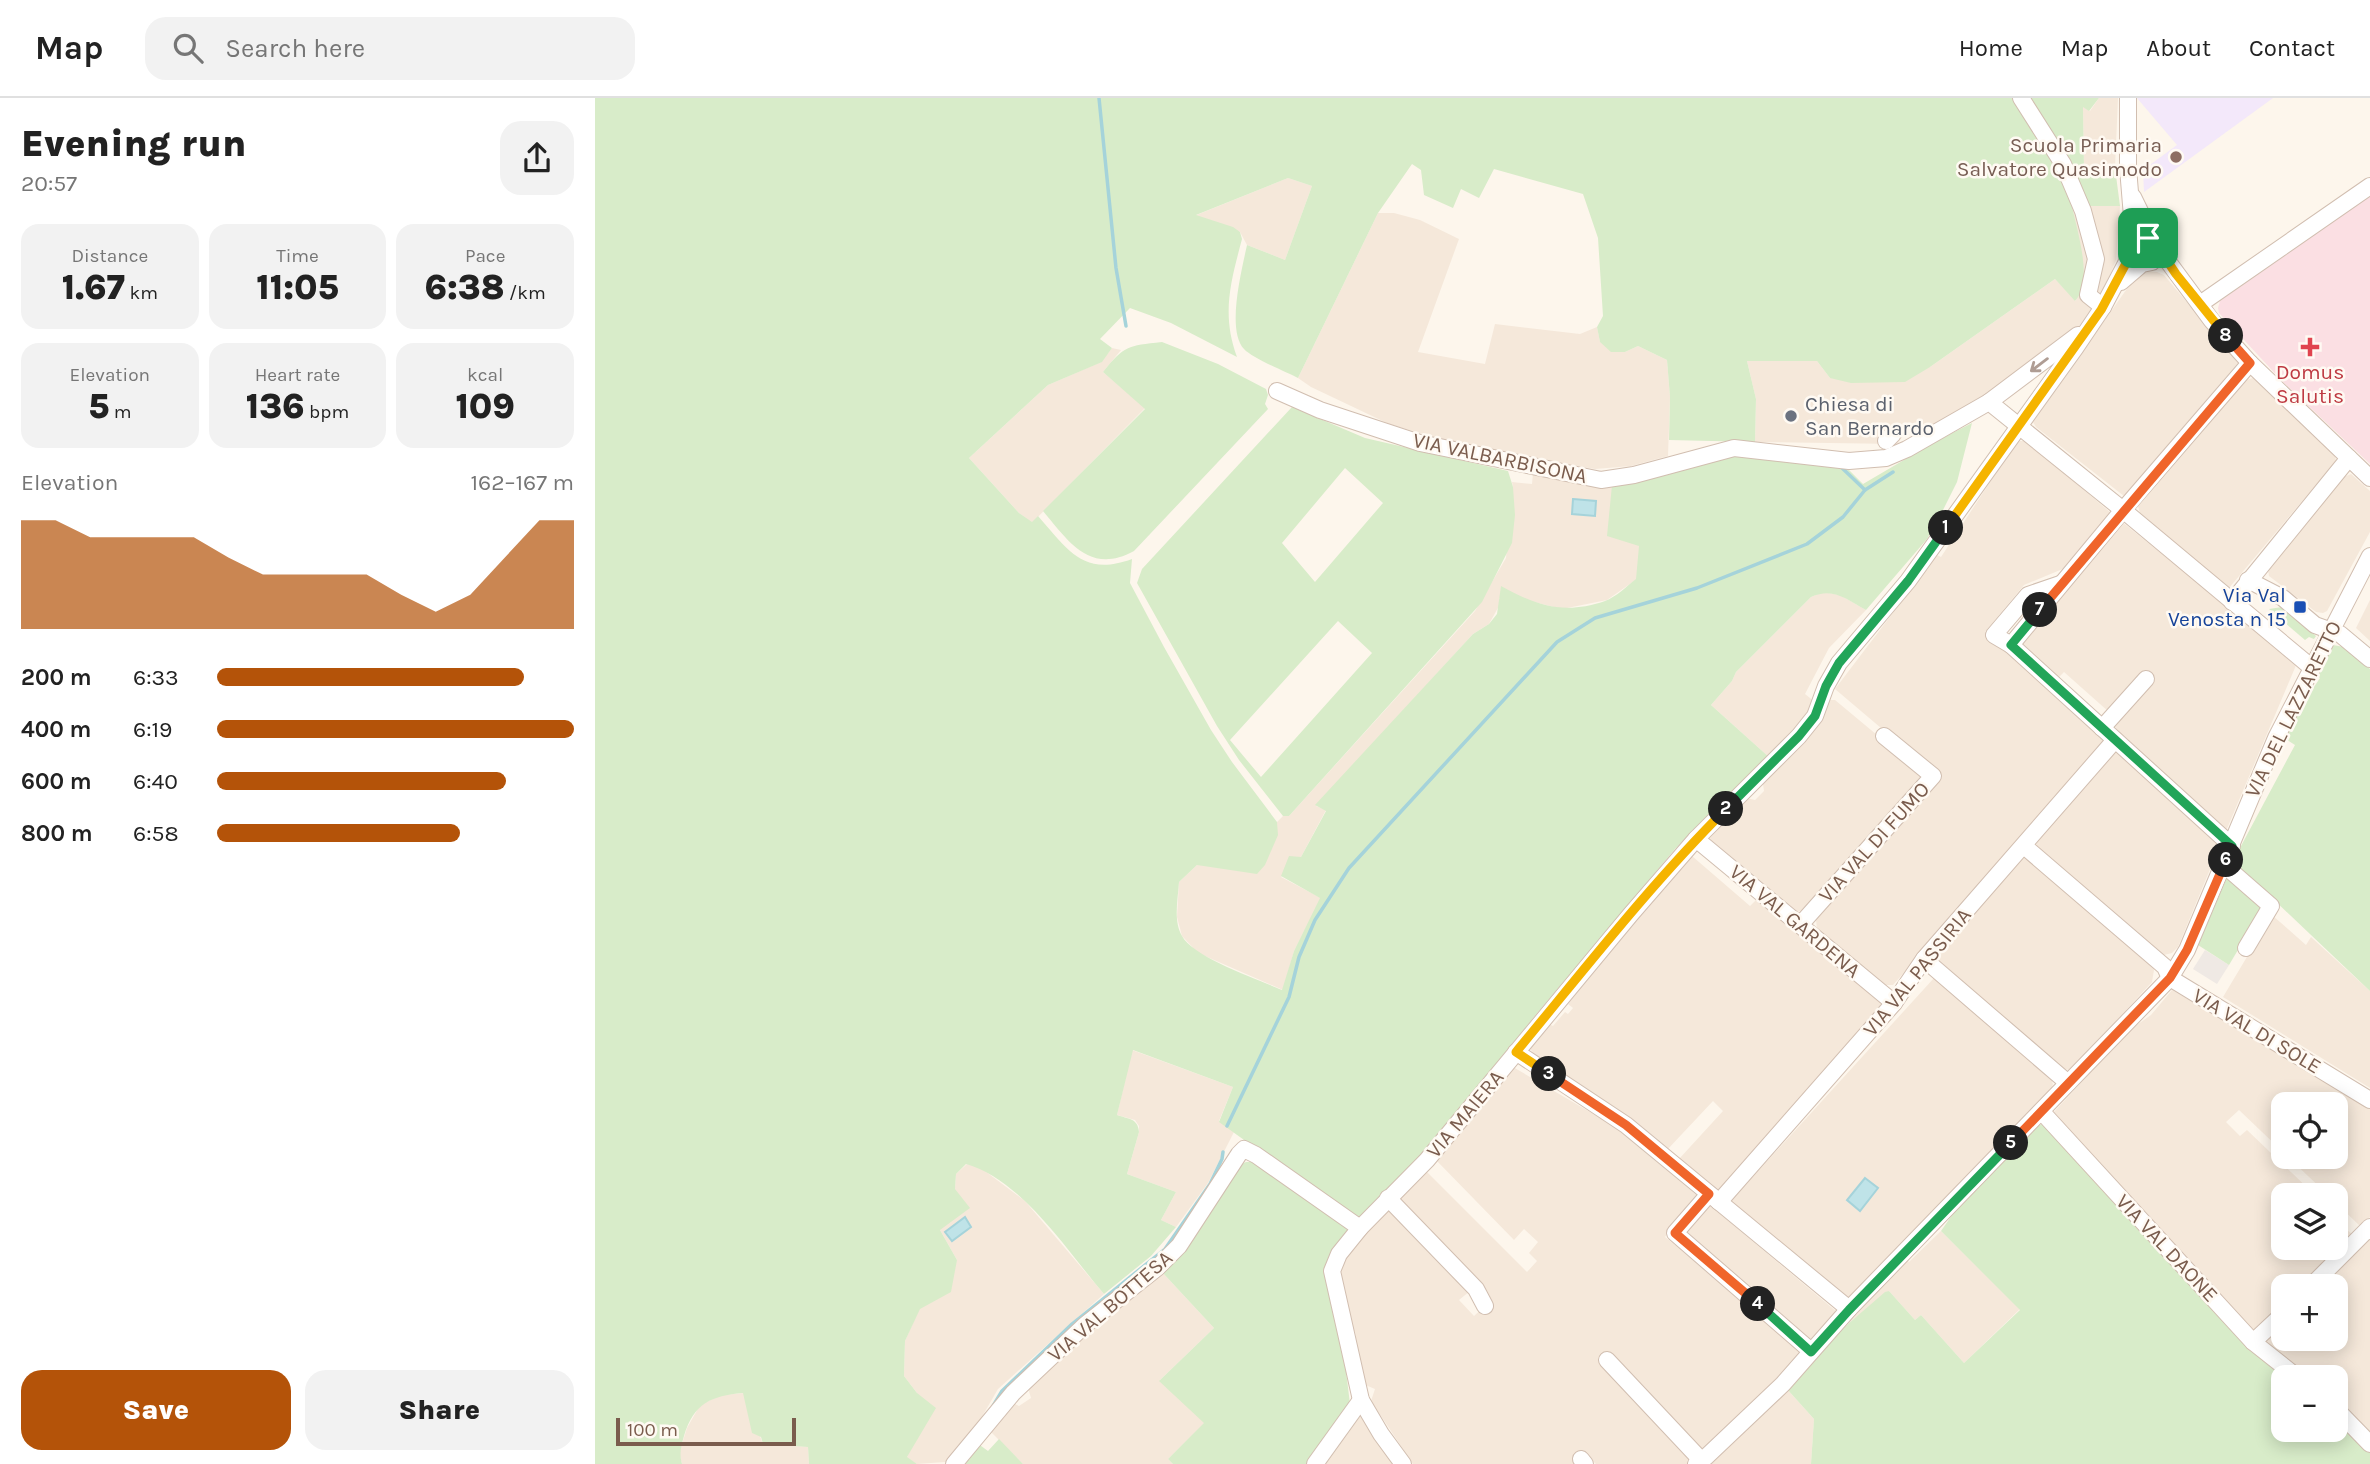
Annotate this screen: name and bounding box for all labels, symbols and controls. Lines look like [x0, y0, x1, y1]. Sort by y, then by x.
search box [145, 17, 635, 80]
text: Map [35, 29, 103, 67]
icon: search [169, 29, 207, 67]
text: Search here [225, 33, 365, 64]
text: Home [1959, 34, 2023, 62]
text: Map [2061, 34, 2108, 62]
text: About [2146, 34, 2211, 62]
text: Contact [2249, 34, 2335, 62]
text: Evening run [21, 121, 246, 166]
button: share [500, 121, 574, 195]
place label: Scuola Primaria Salvatore Quasimodo [1957, 133, 2162, 181]
marker: Scuola Primaria Salvatore Quasimodo [2168, 149, 2184, 165]
text: 20:57 [21, 170, 77, 197]
pin [2118, 208, 2178, 268]
icon: arrive [2129, 219, 2167, 257]
text: Distance [71, 245, 148, 267]
text: Time [276, 245, 319, 267]
text: Pace [465, 245, 505, 267]
text: 1.67 [62, 267, 125, 308]
text: 11:05 [256, 267, 339, 308]
text: 6:38 [425, 267, 505, 308]
text: km [125, 282, 158, 304]
text: /km [505, 282, 546, 304]
pin: 8 [2209, 318, 2243, 354]
text: 8 [2219, 324, 2232, 346]
marker: Domus Salutis [2300, 337, 2320, 357]
one-way arrow [2029, 357, 2048, 372]
place label: Domus Salutis [2276, 360, 2344, 408]
text: Elevation [70, 364, 150, 386]
text: Heart rate [255, 364, 340, 386]
text: kcal [467, 364, 503, 386]
text: 5 [88, 386, 109, 427]
text: 136 [246, 386, 305, 427]
text: 109 [455, 386, 515, 427]
place label: Chiesa di San Bernardo [1805, 392, 1934, 440]
text: m [109, 401, 131, 423]
text: bpm [305, 401, 349, 423]
marker: Chiesa di San Bernardo [1783, 408, 1799, 424]
street label: VIA VALBARBISONA [1411, 428, 1589, 488]
text: Elevation [21, 469, 118, 496]
text: 162–167 m [470, 469, 574, 496]
pin: 1 [1929, 510, 1963, 546]
text: 1 [1942, 516, 1949, 538]
place label: Via Val Venosta n 15 [2168, 583, 2286, 631]
pin: 7 [2023, 592, 2057, 628]
text: 7 [2035, 598, 2044, 620]
marker: Via Val Venosta n 15 [2292, 599, 2308, 615]
street label: VIA DEL LAZZARETTO [2240, 617, 2346, 801]
text: 200 m [21, 664, 92, 691]
text: 6:33 [133, 664, 179, 691]
text: 400 m [21, 716, 91, 743]
text: 6:19 [133, 716, 172, 743]
text: 600 m [21, 768, 92, 795]
text: 6:40 [133, 768, 178, 795]
street label: VIA VAL DI FUMO [1814, 777, 1934, 907]
pin: 2 [1709, 792, 1743, 826]
text: 2 [1720, 797, 1731, 819]
text: 800 m [21, 820, 93, 847]
text: 6:58 [133, 820, 179, 847]
pin: 6 [2209, 842, 2243, 878]
text: 6 [2220, 848, 2231, 870]
street label: VIA VAL GARDENA [1725, 859, 1865, 983]
street label: VIA VAL PASSIRIA [1858, 903, 1976, 1041]
street label: VIA VAL DI SOLE [2189, 983, 2325, 1079]
pin: 3 [1531, 1056, 1567, 1091]
text: 3 [1543, 1062, 1554, 1084]
street label: VIA MAIERA [1421, 1065, 1509, 1163]
map controls [2271, 1092, 2348, 1442]
button: locate [2271, 1092, 2348, 1169]
pin: 5 [1993, 1126, 2029, 1160]
text: 5 [2005, 1131, 2016, 1153]
button: layers [2271, 1183, 2348, 1260]
street label: VIA VAL DAONE [2111, 1189, 2223, 1307]
street label: VIA VAL BOTTESA [1043, 1245, 1177, 1367]
button: + [2271, 1274, 2348, 1351]
pin: 4 [1741, 1286, 1775, 1322]
text: 4 [1752, 1292, 1763, 1314]
button: − [2271, 1365, 2348, 1442]
button: Save [21, 1370, 291, 1450]
button: Share [305, 1370, 574, 1450]
scale bar [616, 1415, 796, 1447]
text: 100 m [627, 1419, 678, 1441]

